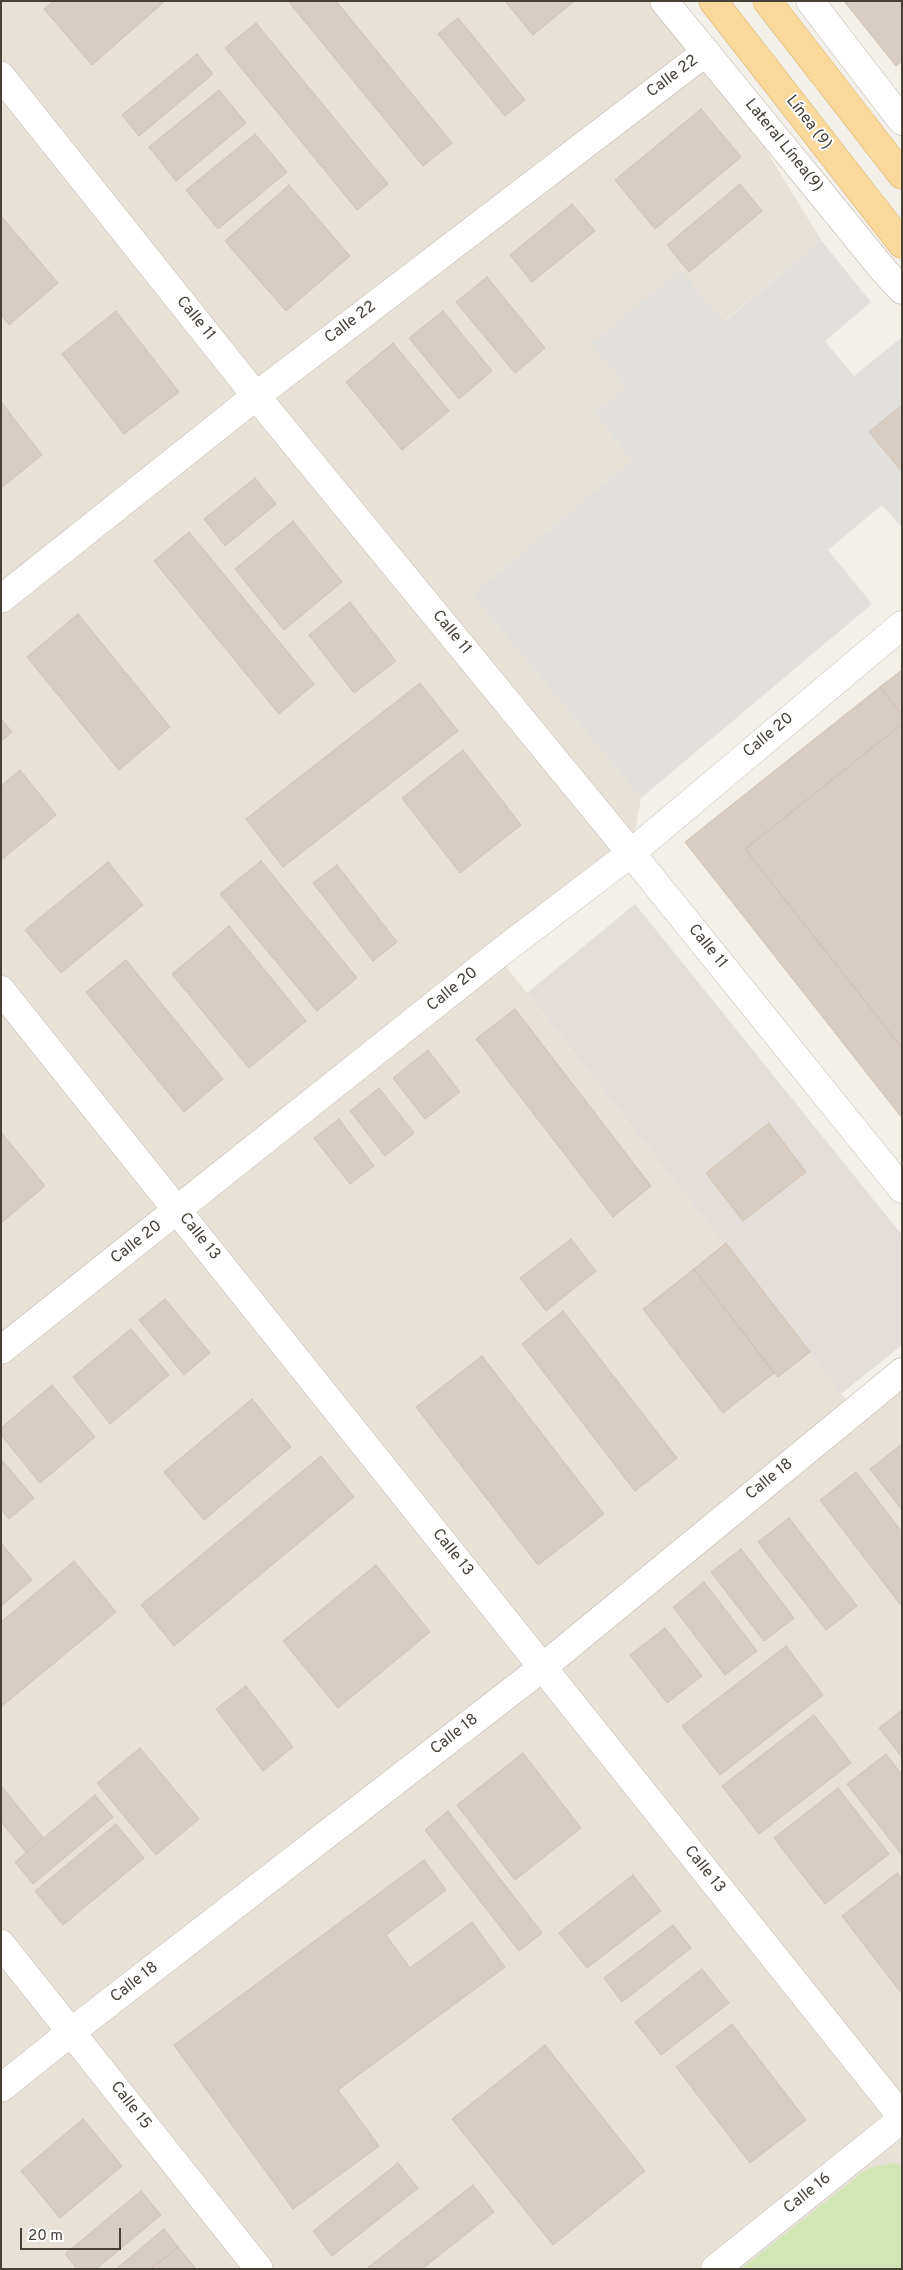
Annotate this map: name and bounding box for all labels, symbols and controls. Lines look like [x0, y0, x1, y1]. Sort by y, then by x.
street label: Calle 22 [644, 52, 702, 102]
street label: Línea (9) [781, 92, 835, 154]
street label: Lateral Línea(9) [740, 96, 826, 196]
street label: Calle 11 [171, 293, 219, 345]
street label: Calle 22 [322, 298, 380, 348]
street label: Calle 11 [427, 607, 475, 659]
street label: Calle 20 [740, 709, 798, 763]
street label: Calle 11 [683, 921, 731, 973]
street label: Calle 20 [424, 964, 482, 1016]
street label: Calle 13 [174, 1210, 224, 1264]
street label: Calle 20 [108, 1217, 166, 1269]
street label: Calle 18 [742, 1455, 798, 1505]
street label: Calle 13 [427, 1526, 477, 1580]
street label: Calle 18 [427, 1710, 483, 1760]
street label: Calle 13 [679, 1843, 729, 1897]
street label: Calle 18 [107, 1958, 163, 2008]
street label: Calle 15 [105, 2078, 155, 2134]
street label: Calle 16 [781, 2169, 835, 2219]
scale bar [22, 2218, 124, 2250]
text: 20 m [28, 2227, 63, 2246]

